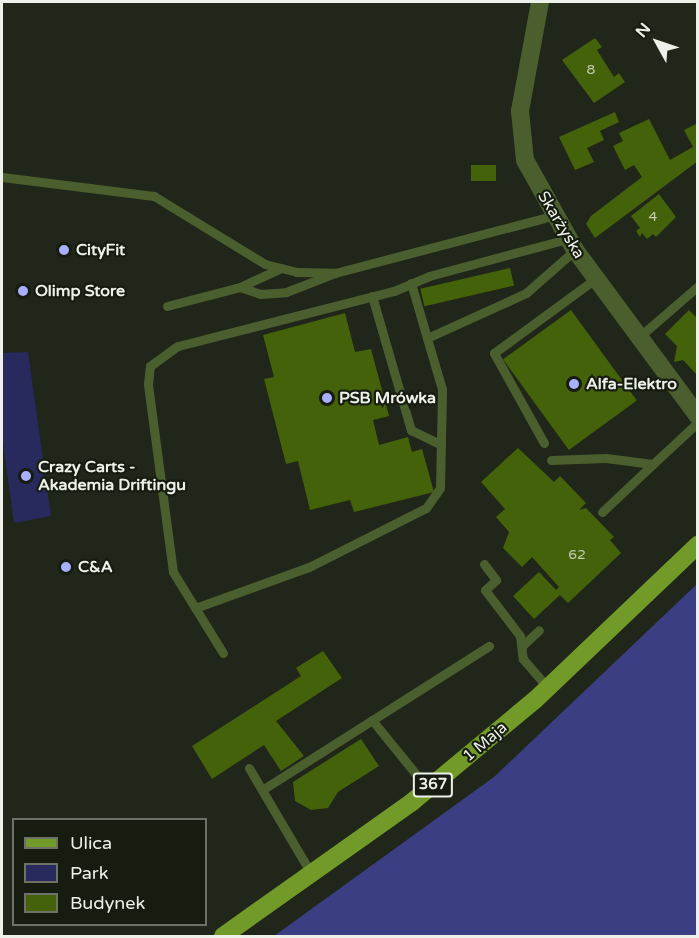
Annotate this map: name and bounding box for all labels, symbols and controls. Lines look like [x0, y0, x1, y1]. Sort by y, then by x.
north arrow [627, 12, 687, 72]
text: N [631, 19, 655, 42]
house number: 8 [587, 62, 595, 78]
street label: Skarżyska [533, 188, 589, 262]
house number: 4 [649, 209, 657, 225]
place label: CityFit [76, 240, 125, 260]
marker: CityFit [57, 243, 71, 257]
place label: Olimp Store [35, 281, 125, 301]
marker: Olimp Store [16, 284, 30, 298]
place label: Alfa-Elektro [586, 374, 677, 394]
marker: Alfa-Elektro [567, 377, 581, 391]
place label: PSB Mrówka [339, 388, 436, 408]
marker: PSB Mrówka [320, 391, 334, 405]
place label: Crazy Carts - Akademia Driftingu [38, 457, 186, 495]
marker: Crazy Carts - Akademia Driftingu [19, 469, 33, 483]
house number: 62 [568, 547, 586, 563]
place label: C&A [78, 557, 113, 577]
marker: C&A [59, 560, 73, 574]
street label: 1 Maja [459, 718, 511, 766]
road number: 367 [412, 773, 454, 797]
legend [12, 818, 207, 926]
text: Ulica [70, 832, 112, 854]
text: Park [70, 862, 108, 884]
text: Budynek [70, 892, 145, 914]

